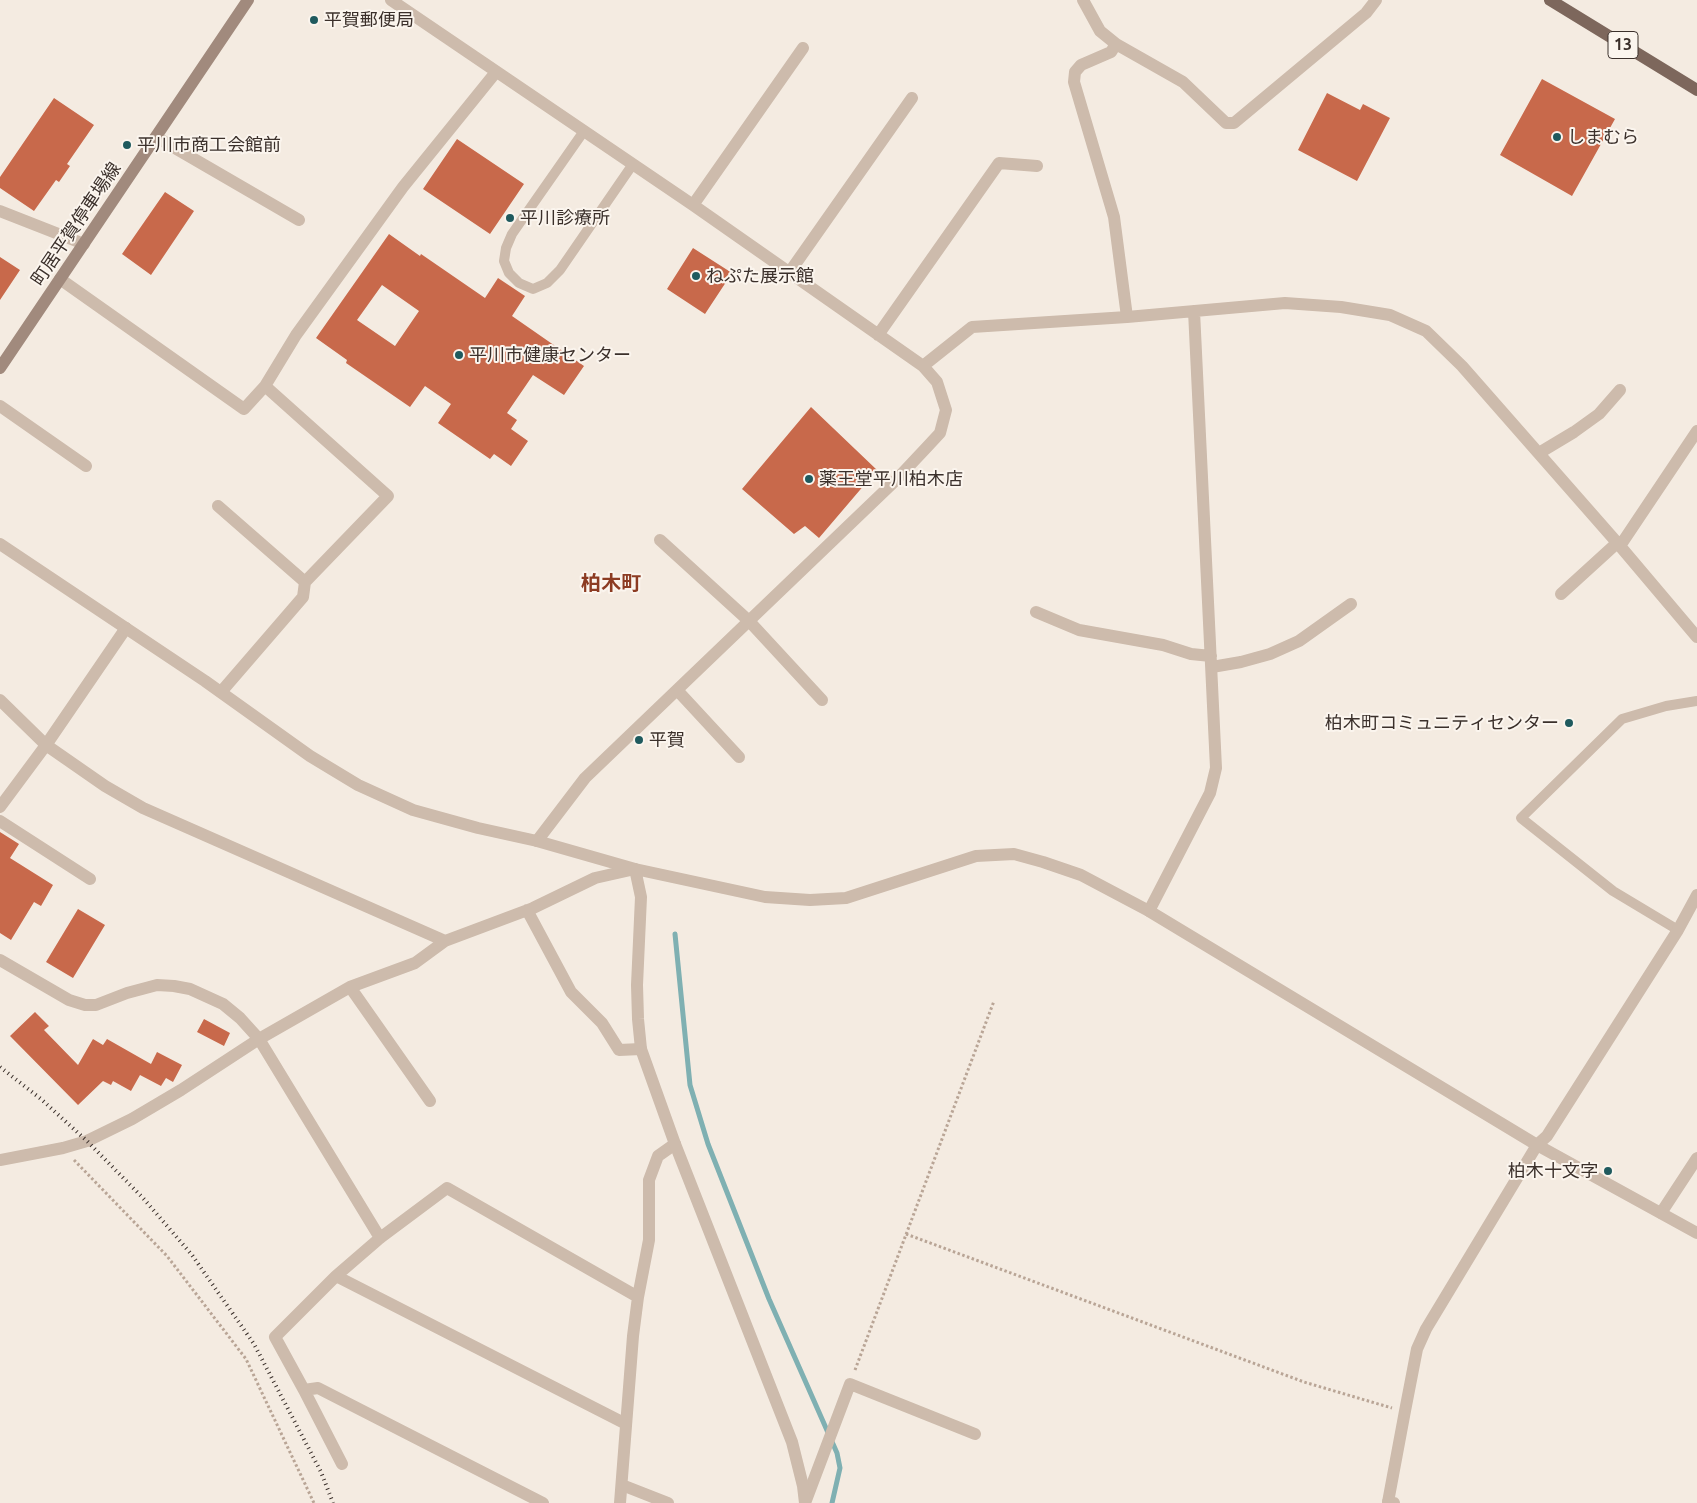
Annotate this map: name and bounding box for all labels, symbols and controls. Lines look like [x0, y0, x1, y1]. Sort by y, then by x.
place label: 平賀郵便局 [324, 9, 414, 31]
marker: 平賀郵便局 [308, 14, 320, 26]
road number: 13 [1608, 32, 1638, 58]
place label: しまむら [1567, 126, 1639, 148]
marker: しまむら [1551, 131, 1563, 143]
place label: 平川市商工会館前 [137, 134, 281, 156]
marker: 平川市商工会館前 [121, 139, 133, 151]
street label: 町居平賀停車場線 [27, 158, 125, 290]
place label: 平川診療所 [520, 207, 610, 229]
marker: 平川診療所 [504, 212, 516, 224]
place label: ねぷた展示館 [706, 265, 814, 287]
marker: ねぷた展示館 [690, 270, 702, 282]
place label: 平川市健康センター [469, 344, 631, 366]
marker: 平川市健康センター [453, 349, 465, 361]
place label: 薬王堂平川柏木店 [819, 468, 963, 490]
marker: 薬王堂平川柏木店 [803, 473, 815, 485]
district label: 柏木町 [581, 571, 641, 595]
place label: 柏木町コミュニティセンター [1325, 712, 1559, 734]
marker: 柏木町コミュニティセンター [1563, 717, 1575, 729]
place label: 平賀 [649, 729, 685, 751]
marker: 平賀 [633, 734, 645, 746]
place label: 柏木十文字 [1508, 1160, 1598, 1182]
marker: 柏木十文字 [1602, 1165, 1614, 1177]

